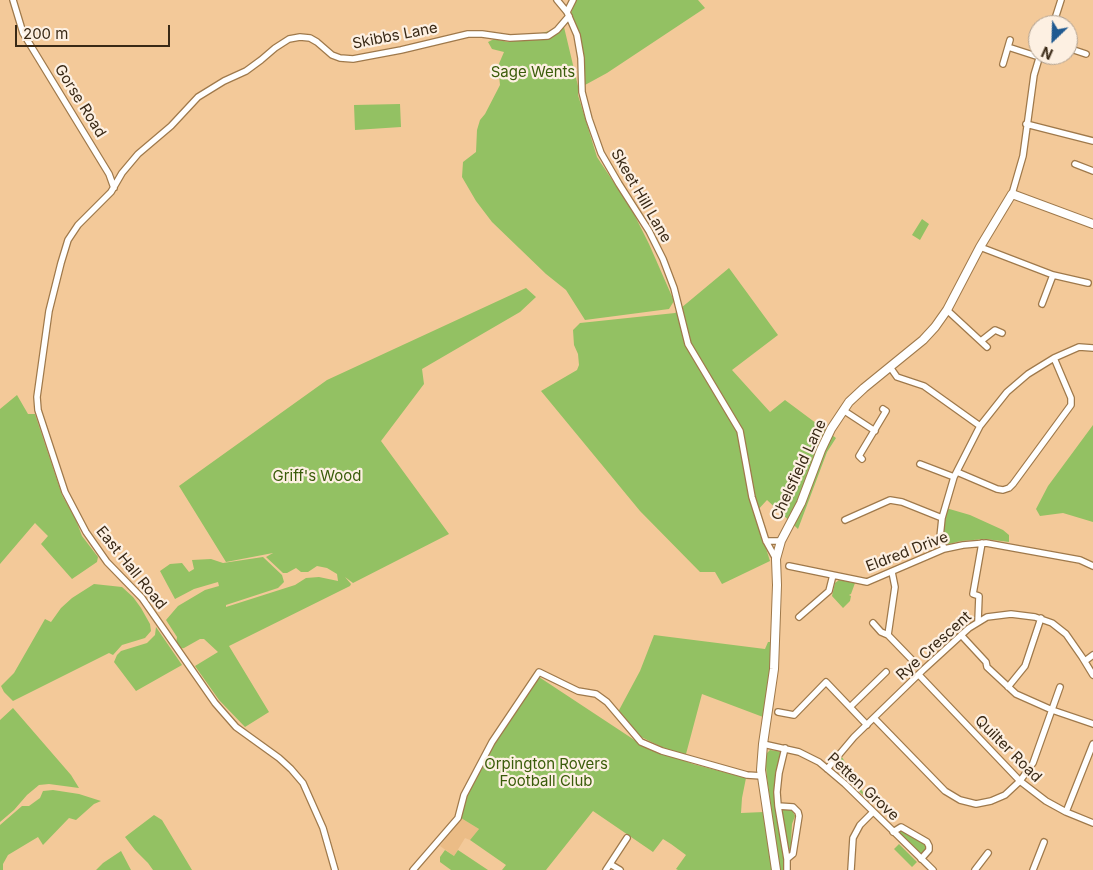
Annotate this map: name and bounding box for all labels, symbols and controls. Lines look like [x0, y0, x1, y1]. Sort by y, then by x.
scale bar [18, 15, 172, 47]
north arrow [1028, 15, 1078, 65]
street label: Skibbs Lane [351, 19, 439, 53]
text: 200 m [23, 24, 68, 43]
text: N [1039, 43, 1055, 63]
street label: Gorse Road [50, 61, 110, 141]
park label: Sage Wents [491, 63, 575, 81]
street label: Skeet Hill Lane [607, 146, 675, 246]
street label: Chelsfield Lane [768, 417, 830, 523]
park label: Griff's Wood [272, 467, 362, 485]
street label: East Hall Road [92, 523, 170, 613]
street label: Eldred Drive [863, 528, 951, 576]
street label: Rye Crescent [893, 608, 975, 684]
street label: Quilter Road [971, 712, 1045, 786]
street label: Petten Grove [823, 749, 903, 825]
park label: Orpington Rovers Football Club [484, 755, 608, 790]

